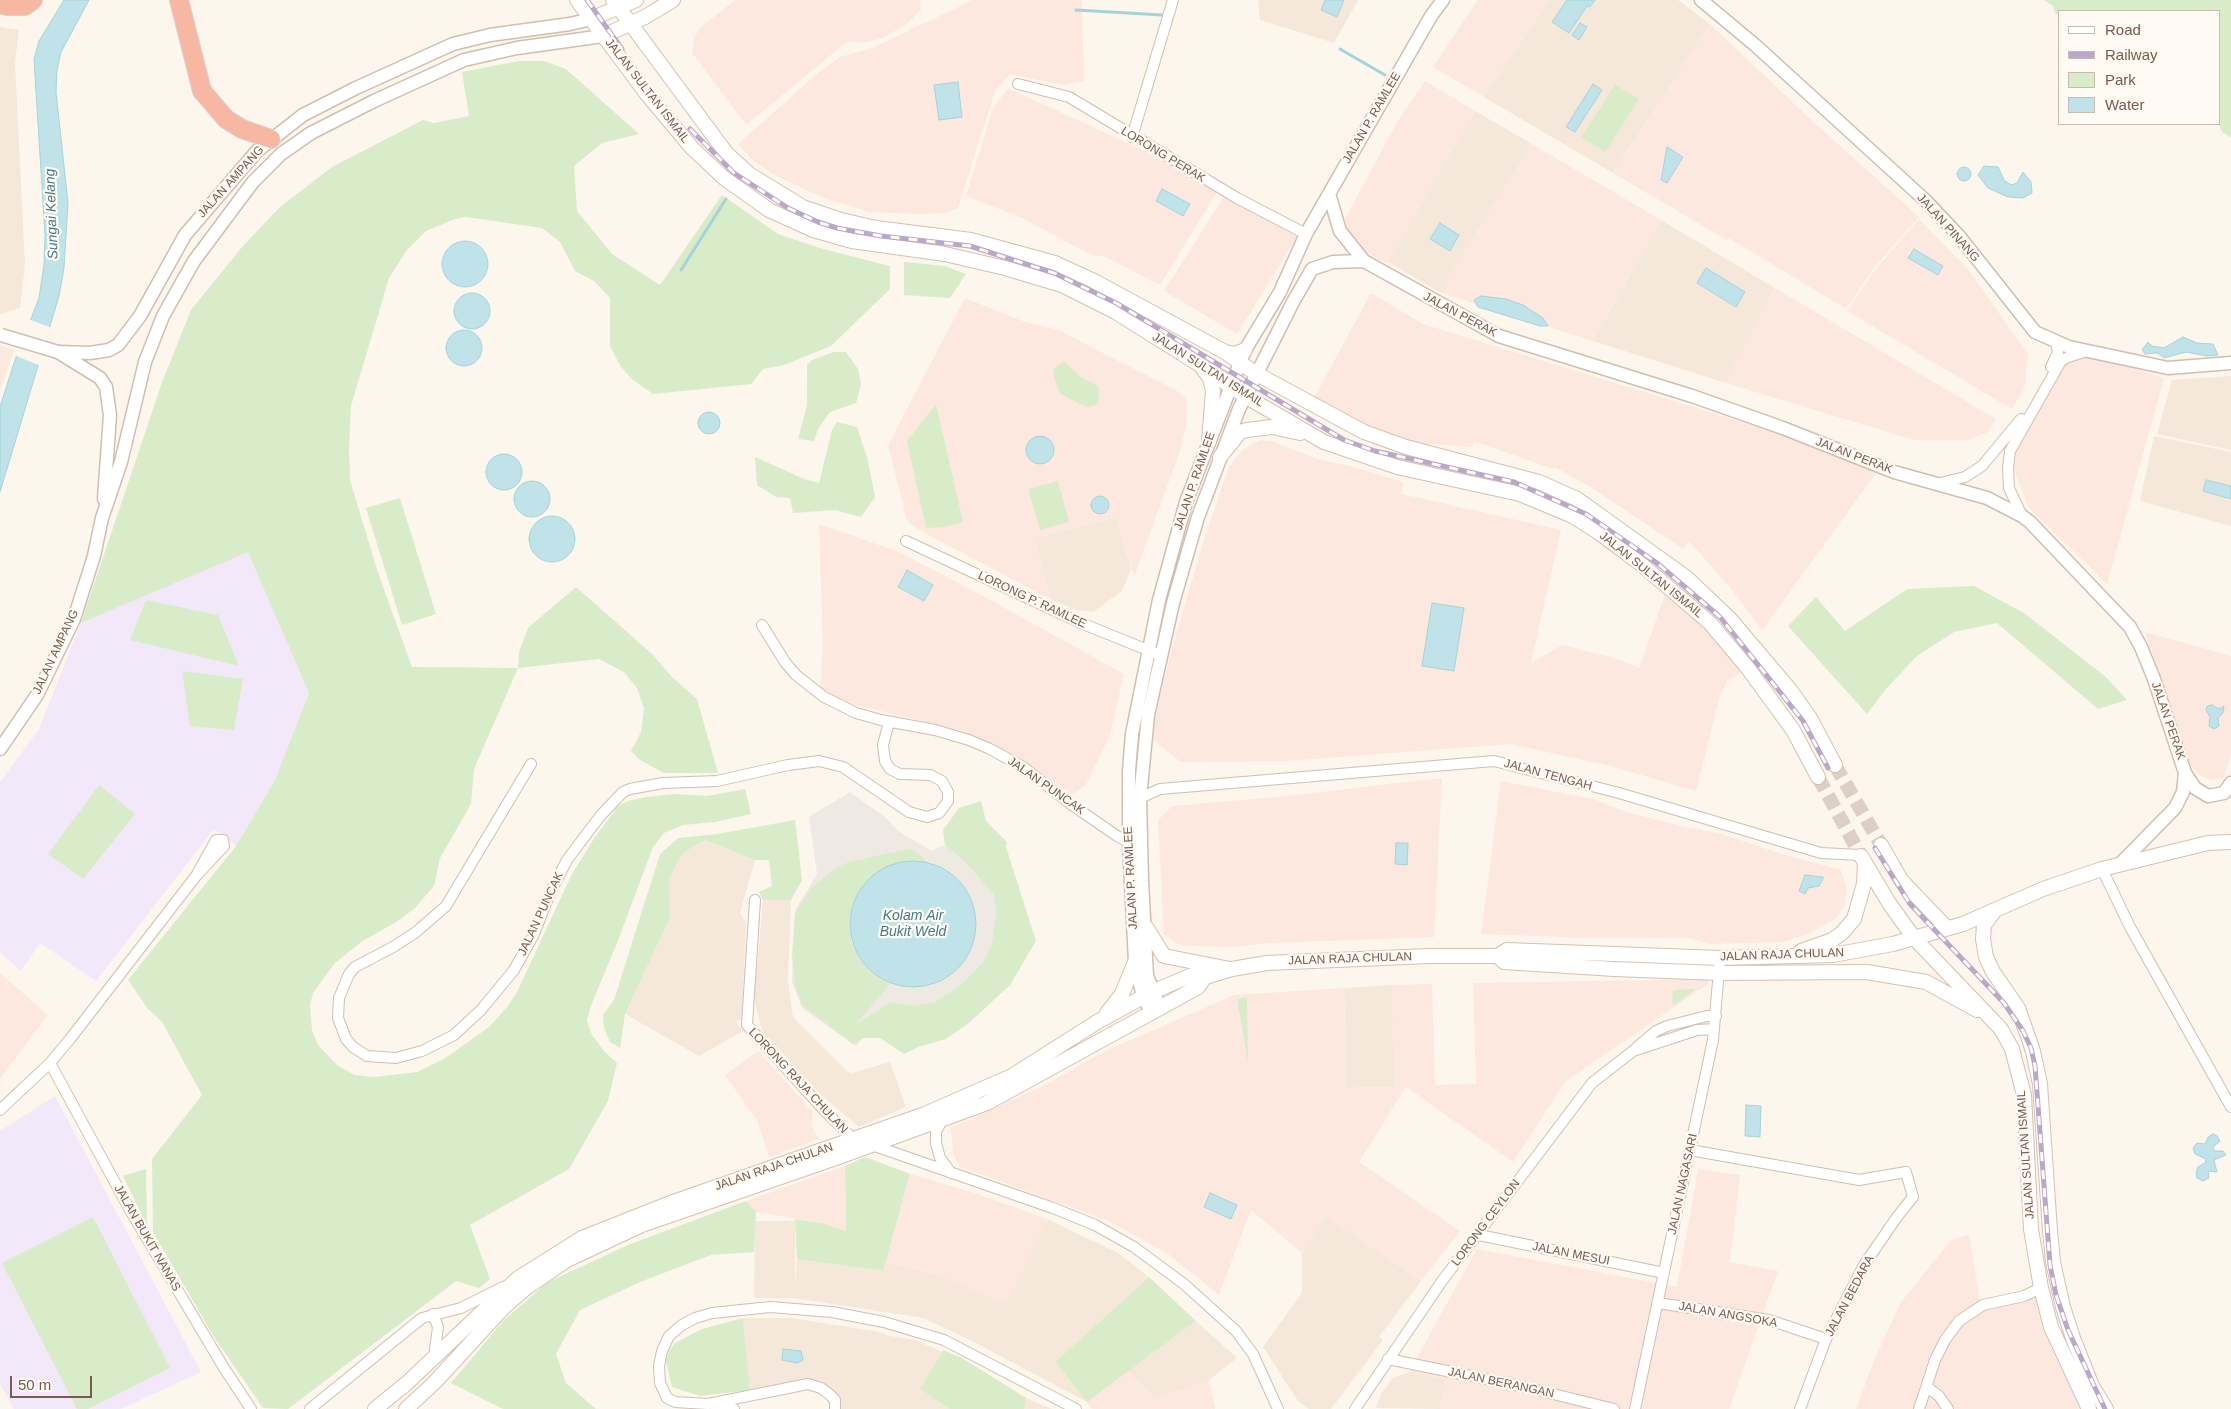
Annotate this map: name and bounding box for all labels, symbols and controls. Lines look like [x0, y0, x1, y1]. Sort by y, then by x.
legend [2058, 10, 2221, 125]
text: Road [2105, 21, 2141, 38]
street label: JALAN SULTAN ISMAIL [602, 36, 692, 146]
text: Railway [2105, 46, 2158, 63]
street label: JALAN P. RAMLEE [1340, 70, 1404, 166]
text: Park [2105, 71, 2136, 88]
text: Water [2105, 96, 2144, 113]
street label: LORONG PERAK [1118, 124, 1208, 186]
street label: JALAN AMPANG [195, 143, 267, 221]
water label: Sungai Kelang [42, 168, 62, 260]
street label: JALAN PINANG [1914, 191, 1982, 265]
street label: JALAN PERAK [1421, 290, 1499, 340]
street label: JALAN SULTAN ISMAIL [1150, 330, 1266, 410]
street label: JALAN P. RAMLEE [1171, 430, 1219, 532]
street label: JALAN PERAK [1813, 435, 1895, 477]
street label: JALAN SULTAN ISMAIL [1596, 529, 1706, 621]
street label: LORONG P. RAMLEE [976, 569, 1088, 631]
street label: JALAN AMPANG [30, 607, 82, 697]
street label: JALAN PERAK [2148, 680, 2188, 762]
street label: JALAN PUNCAK [1005, 754, 1087, 818]
street label: JALAN TENGAH [1502, 756, 1594, 794]
street label: JALAN P. RAMLEE [1121, 826, 1141, 930]
street label: JALAN PUNCAK [515, 870, 567, 958]
water label: Kolam Air Bukit Weld [880, 908, 946, 940]
street label: JALAN RAJA CHULAN [1720, 946, 1844, 964]
street label: JALAN RAJA CHULAN [1288, 950, 1412, 968]
street label: LORONG RAJA CHULAN [745, 1025, 851, 1137]
street label: JALAN SULTAN ISMAIL [2014, 1090, 2038, 1220]
street label: JALAN NAGASARI [1665, 1132, 1701, 1236]
street label: JALAN RAJA CHULAN [713, 1140, 835, 1194]
street label: LORONG CEYLON [1449, 1177, 1523, 1269]
street label: JALAN BUKIT NANAS [111, 1182, 183, 1294]
street label: JALAN MESUI [1531, 1239, 1611, 1269]
street label: JALAN BEDARA [1823, 1253, 1877, 1339]
street label: JALAN ANGSOKA [1677, 1299, 1779, 1331]
street label: JALAN BERANGAN [1447, 1365, 1555, 1401]
scale bar [12, 1366, 95, 1398]
text: 50 m [18, 1376, 51, 1393]

